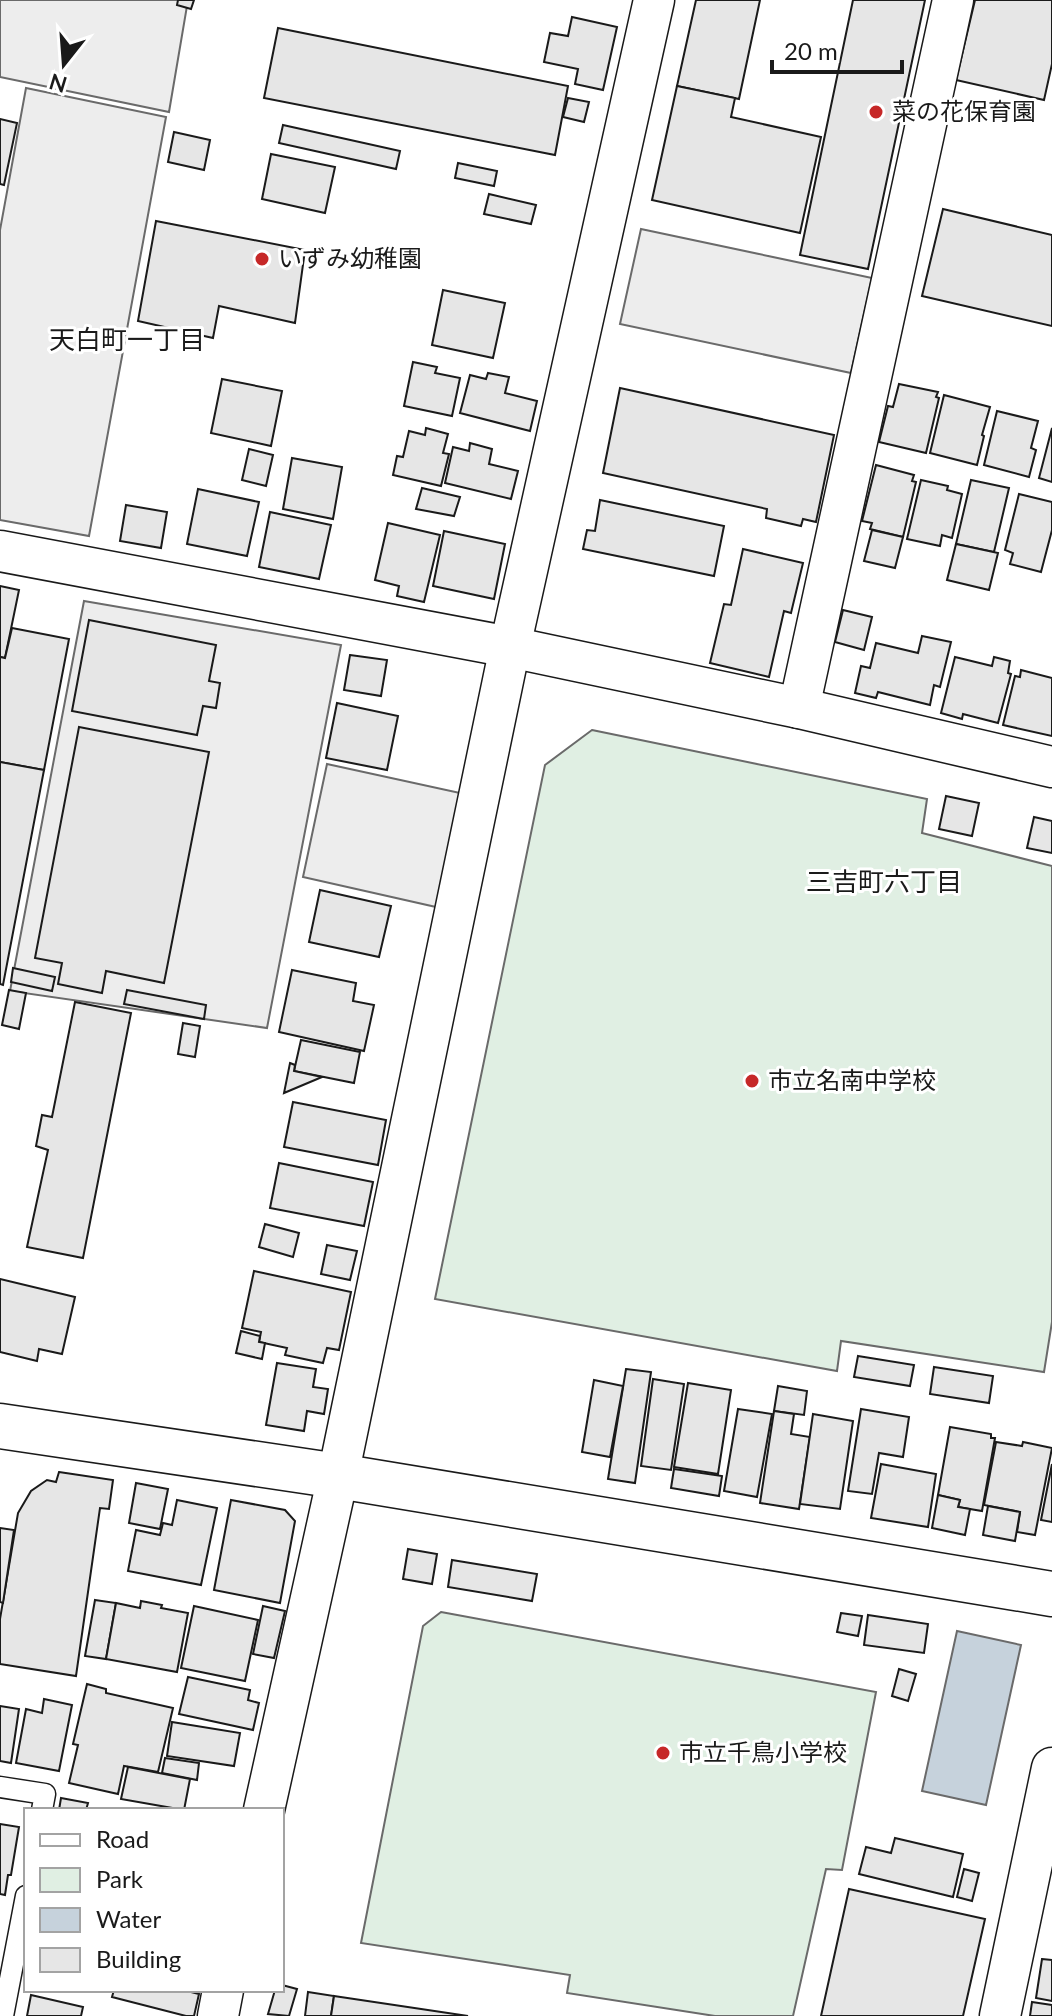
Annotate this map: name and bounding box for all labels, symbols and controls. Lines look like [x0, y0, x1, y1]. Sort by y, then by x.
north arrow [24, 24, 104, 104]
scale bar [772, 24, 902, 74]
text: 20 m [784, 36, 838, 65]
text: N [46, 68, 70, 99]
place label: 菜の花保育園 [892, 96, 1036, 125]
marker: 菜の花保育園 [867, 103, 885, 121]
place label: いずみ幼稚園 [278, 243, 422, 272]
marker: いずみ幼稚園 [253, 250, 271, 268]
district label: 天白町一丁目 [49, 323, 205, 355]
district label: 三吉町六丁目 [806, 865, 962, 897]
place label: 市立名南中学校 [768, 1065, 936, 1094]
marker: 市立名南中学校 [743, 1072, 761, 1090]
place label: 市立千鳥小学校 [679, 1737, 847, 1766]
marker: 市立千鳥小学校 [654, 1744, 672, 1762]
legend [24, 1808, 284, 1992]
text: Road [96, 1824, 149, 1853]
text: Park [96, 1864, 144, 1893]
text: Water [96, 1904, 161, 1933]
text: Building [96, 1944, 181, 1973]

